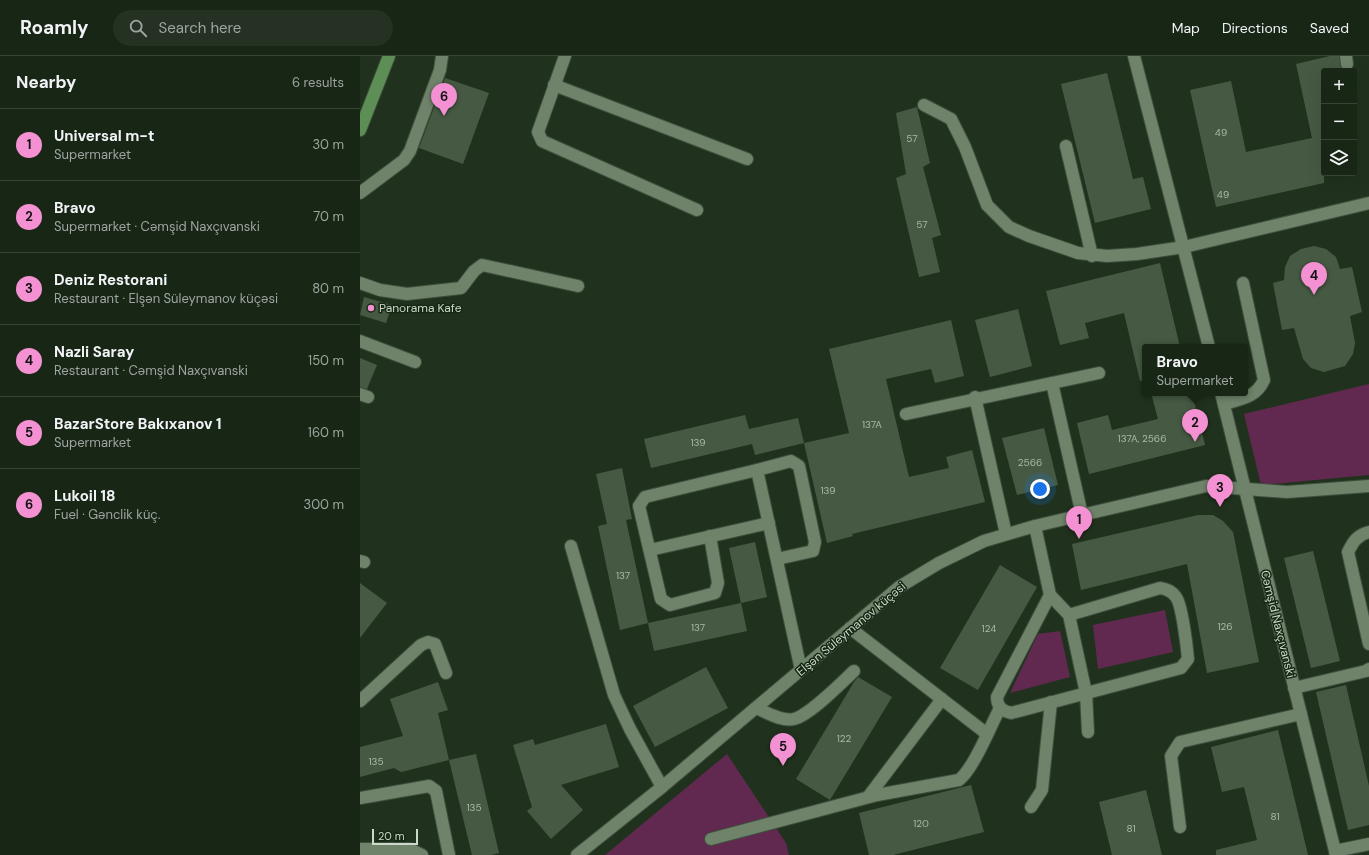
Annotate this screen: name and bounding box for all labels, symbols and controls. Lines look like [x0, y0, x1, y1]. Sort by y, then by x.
search box [113, 10, 393, 46]
text: Roamly [20, 15, 89, 40]
icon: search [127, 17, 149, 39]
text: Search here [159, 18, 241, 38]
text: Map [1172, 19, 1200, 37]
text: Directions [1222, 19, 1288, 37]
text: Saved [1310, 19, 1349, 37]
map controls [1321, 68, 1357, 176]
button: + [1321, 68, 1357, 104]
text: Nearby [16, 71, 76, 93]
text: 6 results [292, 74, 344, 91]
pin: 6 [431, 83, 457, 116]
button: − [1321, 104, 1357, 140]
text: Universal m-t [54, 126, 154, 146]
house number: 49 [1215, 126, 1227, 139]
house number: 57 [906, 132, 918, 145]
text: 1 [27, 136, 31, 153]
text: 30 m [312, 136, 344, 153]
button: layers [1321, 140, 1357, 176]
text: Supermarket [54, 146, 131, 163]
house number: 49 [1217, 188, 1229, 201]
text: Bravo [54, 198, 96, 218]
text: 2 [25, 208, 33, 225]
text: 70 m [313, 208, 344, 225]
text: Supermarket · Cəmşid Naxçıvanski [54, 218, 260, 235]
house number: 57 [916, 218, 928, 231]
pin: 4 [1301, 262, 1327, 295]
text: Deniz Restorani [54, 270, 167, 290]
text: 3 [25, 280, 33, 297]
text: 80 m [312, 280, 344, 297]
text: Restaurant · Elşən Süleymanov küçəsi [54, 290, 278, 307]
place label: Panorama Kafe [379, 300, 462, 316]
marker: Panorama Kafe [366, 303, 376, 313]
text: Nazli Saray [54, 342, 134, 362]
popup [1142, 344, 1248, 396]
text: 4 [25, 352, 33, 369]
text: 150 m [308, 352, 344, 369]
text: Bravo [1156, 352, 1198, 372]
text: Restaurant · Cəmşid Naxçıvanski [54, 362, 248, 379]
text: Supermarket [1156, 372, 1234, 389]
pin: 2 [1182, 409, 1208, 442]
text: BazarStore Bakıxanov 1 [54, 414, 221, 434]
house number: 137A [862, 418, 882, 431]
text: 5 [25, 424, 33, 441]
text: 160 m [308, 424, 344, 441]
house number: 137A, 2566 [1118, 432, 1166, 445]
text: Supermarket [54, 434, 131, 451]
house number: 139 [690, 436, 706, 449]
house number: 2566 [1018, 456, 1042, 469]
pin: 3 [1207, 474, 1233, 507]
your location [1030, 479, 1050, 499]
house number: 139 [820, 484, 836, 497]
text: Lukoil 18 [54, 486, 115, 506]
text: 6 [25, 496, 33, 513]
text: 300 m [303, 496, 344, 513]
text: Fuel · Gənclik küç. [54, 506, 160, 523]
pin: 1 [1066, 506, 1092, 539]
house number: 137 [616, 569, 630, 582]
street label: Cəmşid Naxçıvanski [1257, 569, 1299, 680]
street label: Elşən Süleymanov küçəsi [793, 578, 909, 680]
house number: 126 [1217, 620, 1233, 633]
house number: 137 [691, 621, 705, 634]
house number: 124 [982, 622, 996, 635]
house number: 122 [837, 732, 852, 745]
pin: 5 [770, 733, 796, 766]
house number: 135 [368, 755, 384, 768]
house number: 135 [466, 801, 482, 814]
house number: 81 [1271, 810, 1280, 823]
house number: 120 [913, 817, 929, 830]
house number: 81 [1127, 822, 1136, 835]
scale bar [372, 827, 418, 846]
text: 20 m [378, 829, 404, 843]

